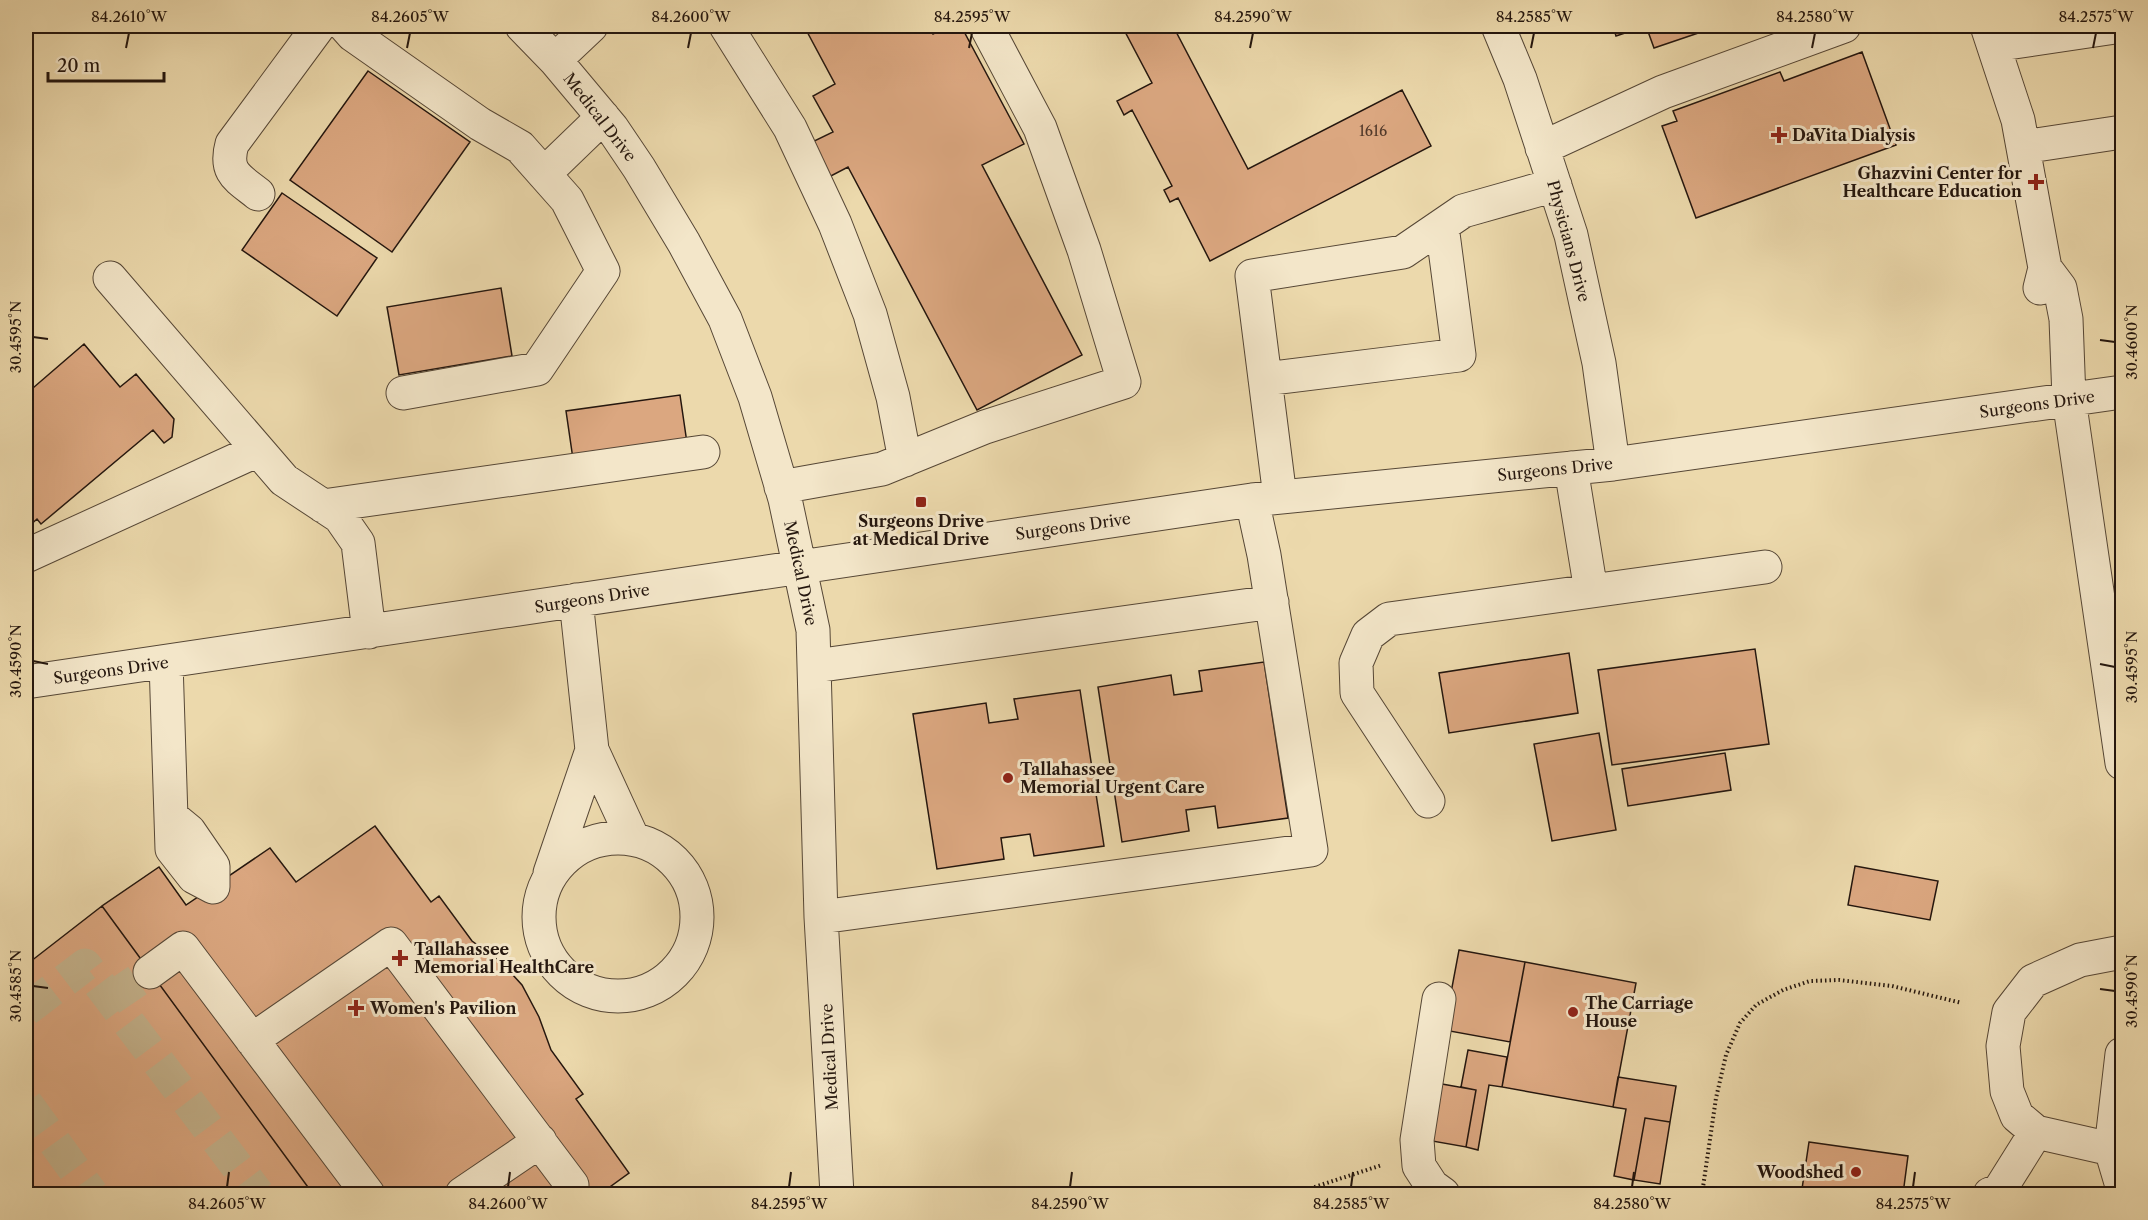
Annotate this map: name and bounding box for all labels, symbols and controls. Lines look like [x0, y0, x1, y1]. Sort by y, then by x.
text: 84.2610°W [91, 7, 168, 26]
text: 84.2605°W [371, 7, 450, 26]
text: 84.2600°W [651, 7, 731, 26]
text: 84.2595°W [934, 7, 1011, 26]
text: 84.2590°W [1214, 7, 1293, 26]
text: 84.2585°W [1496, 7, 1573, 26]
text: 84.2580°W [1776, 7, 1855, 26]
text: 84.2575°W [2058, 7, 2134, 26]
scale bar [48, 45, 164, 83]
text: 20 m [57, 55, 101, 77]
street label: Medical Drive [559, 69, 641, 165]
house number: 1616 [1359, 122, 1387, 140]
place label: DaVita Dialysis [1792, 125, 1915, 145]
marker: DaVita Dialysis [1770, 126, 1788, 144]
place label: Ghazvini Center for Healthcare Education [1842, 163, 2022, 201]
marker: Ghazvini Center for Healthcare Education [2027, 173, 2045, 191]
street label: Physicians Drive [1543, 178, 1595, 304]
text: 30.4595°N [6, 301, 25, 373]
text: 30.4600°N [2122, 304, 2141, 380]
street label: Surgeons Drive [1978, 386, 2096, 422]
street label: Surgeons Drive [1496, 453, 1614, 485]
marker: Surgeons Drive at Medical Drive [914, 495, 928, 509]
street label: Surgeons Drive [1014, 508, 1132, 544]
place label: Surgeons Drive at Medical Drive [853, 511, 990, 549]
street label: Medical Drive [780, 519, 822, 627]
street label: Surgeons Drive [533, 579, 651, 617]
text: 30.4590°N [6, 624, 25, 698]
text: 30.4595°N [2122, 631, 2141, 703]
street label: Surgeons Drive [52, 652, 170, 688]
place label: Tallahassee Memorial Urgent Care [1020, 759, 1205, 797]
marker: Tallahassee Memorial Urgent Care [1001, 771, 1015, 785]
place label: Tallahassee Memorial HealthCare [414, 939, 594, 977]
marker: Tallahassee Memorial HealthCare [391, 949, 409, 967]
text: 30.4585°N [6, 950, 25, 1022]
text: 30.4590°N [2122, 954, 2141, 1028]
place label: The Carriage House [1585, 993, 1694, 1031]
place label: Women's Pavilion [369, 998, 516, 1018]
marker: Women's Pavilion [347, 999, 365, 1017]
street label: Medical Drive [816, 1003, 842, 1111]
marker: The Carriage House [1566, 1005, 1580, 1019]
place label: Woodshed [1756, 1162, 1844, 1182]
marker: Woodshed [1849, 1165, 1863, 1179]
text: 84.2605°W [188, 1194, 267, 1213]
text: 84.2600°W [468, 1194, 548, 1213]
text: 84.2595°W [751, 1194, 828, 1213]
text: 84.2590°W [1031, 1194, 1110, 1213]
text: 84.2585°W [1313, 1194, 1390, 1213]
text: 84.2580°W [1593, 1194, 1672, 1213]
text: 84.2575°W [1875, 1194, 1951, 1213]

